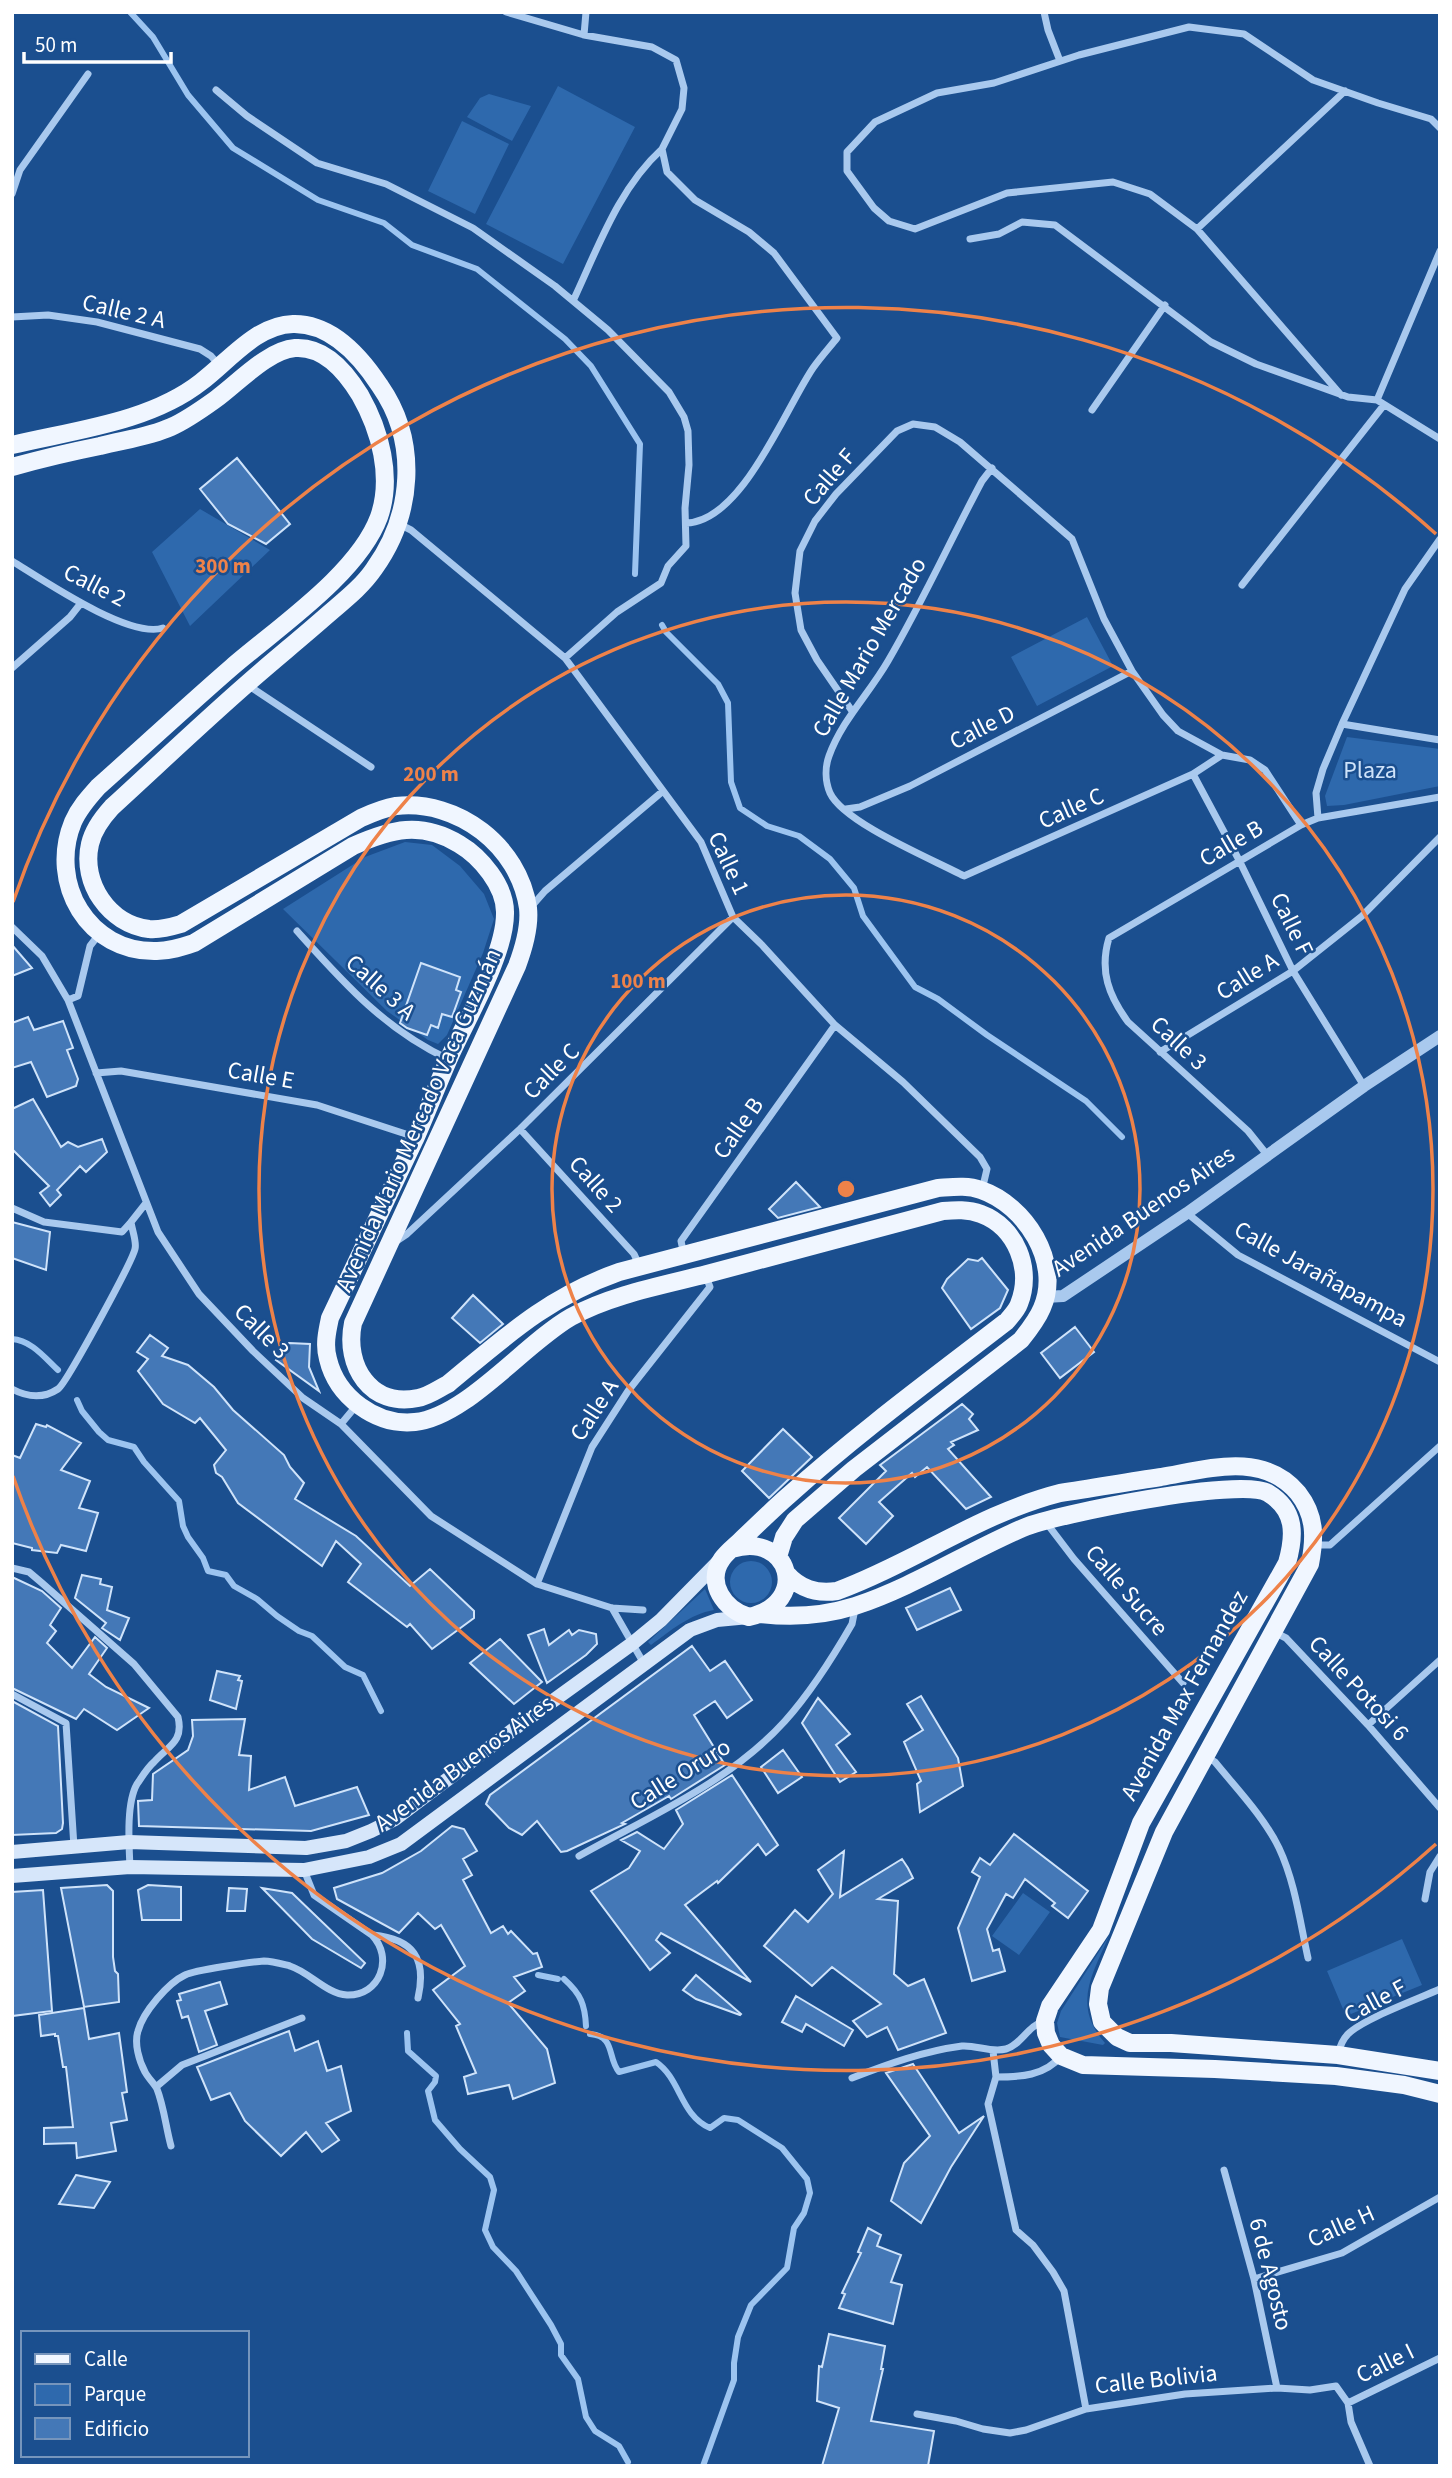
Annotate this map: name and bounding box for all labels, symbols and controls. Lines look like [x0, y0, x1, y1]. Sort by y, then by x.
scale bar [24, 21, 172, 65]
text: 50 m [35, 30, 77, 60]
street label: Calle 2 A [79, 285, 169, 338]
street label: Calle F [794, 441, 865, 514]
text: 300 m [195, 551, 251, 581]
street label: Calle Mario Mercado [804, 551, 935, 744]
street label: Calle 2 [57, 555, 132, 616]
street label: Calle D [943, 696, 1021, 759]
park label: Plaza [1343, 753, 1397, 788]
text: 200 m [403, 759, 459, 789]
street label: Calle C [1033, 779, 1110, 838]
street label: Calle B [1193, 811, 1270, 876]
street label: Calle 1 [699, 826, 758, 901]
street label: Calle F [1261, 887, 1322, 962]
street label: Avenida Mario Mercado Vaca Guzmán [327, 943, 510, 1298]
street label: Calle A [1209, 944, 1285, 1009]
street label: Calle 3 A [338, 946, 424, 1029]
text: 100 m [610, 966, 666, 996]
street label: Calle 3 [1142, 1008, 1215, 1079]
street label: Calle C [515, 1035, 588, 1108]
street label: Calle E [225, 1052, 297, 1099]
street label: Calle B [704, 1090, 772, 1167]
street label: Avenida Buenos Aires [1045, 1137, 1242, 1286]
street label: Calle 2 [560, 1148, 631, 1221]
centre of rings [834, 1177, 858, 1201]
street label: Calle Jarañapampa [1228, 1212, 1414, 1337]
street label: Calle 3 [226, 1295, 298, 1367]
street label: Calle A [561, 1372, 628, 1448]
street label: Calle Sucre [1077, 1537, 1176, 1644]
street label: Avenida Max Fernandez [1112, 1584, 1257, 1807]
street label: Calle Potosi 6 [1300, 1627, 1417, 1749]
street label: Avenida Buenos Aires [367, 1686, 561, 1840]
street label: Calle Oruro [623, 1730, 738, 1819]
street label: Calle F [1338, 1970, 1413, 2033]
street label: Calle H [1302, 2196, 1380, 2257]
street label: 6 de Agosto [1240, 2214, 1301, 2334]
legend [21, 2331, 248, 2457]
street label: Calle I [1350, 2334, 1420, 2393]
text: Calle [84, 2344, 128, 2374]
street label: Calle Bolivia [1093, 2356, 1219, 2403]
text: Parque [84, 2379, 146, 2409]
text: Edificio [84, 2414, 149, 2444]

